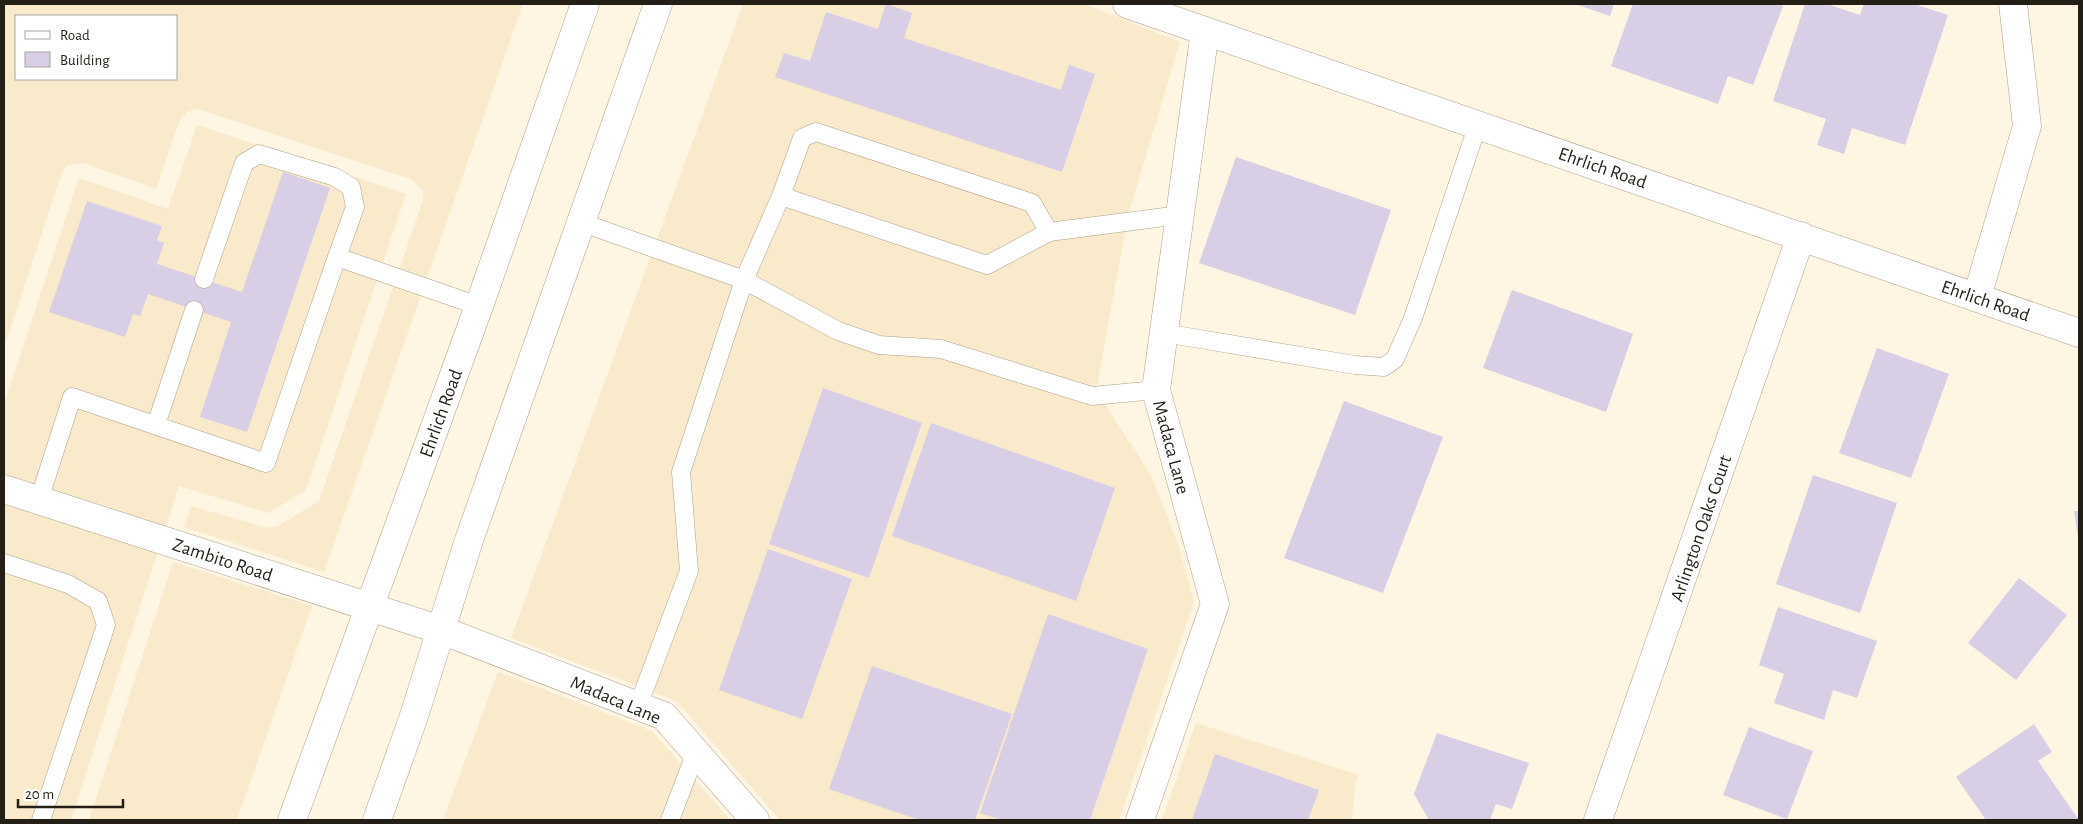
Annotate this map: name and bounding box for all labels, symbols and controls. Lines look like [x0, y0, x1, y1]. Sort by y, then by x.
legend [15, 15, 178, 80]
text: Road [60, 28, 90, 43]
text: Building [60, 53, 110, 68]
street label: Ehrlich Road [1556, 144, 1649, 192]
street label: Ehrlich Road [1939, 277, 2032, 325]
street label: Ehrlich Road [417, 367, 466, 460]
street label: Madaca Lane [1149, 398, 1192, 496]
street label: Arlington Oaks Court [1667, 453, 1735, 604]
street label: Zambito Road [170, 535, 275, 586]
street label: Madaca Lane [567, 673, 663, 728]
scale bar [18, 776, 122, 808]
text: 20 m [25, 787, 54, 802]

